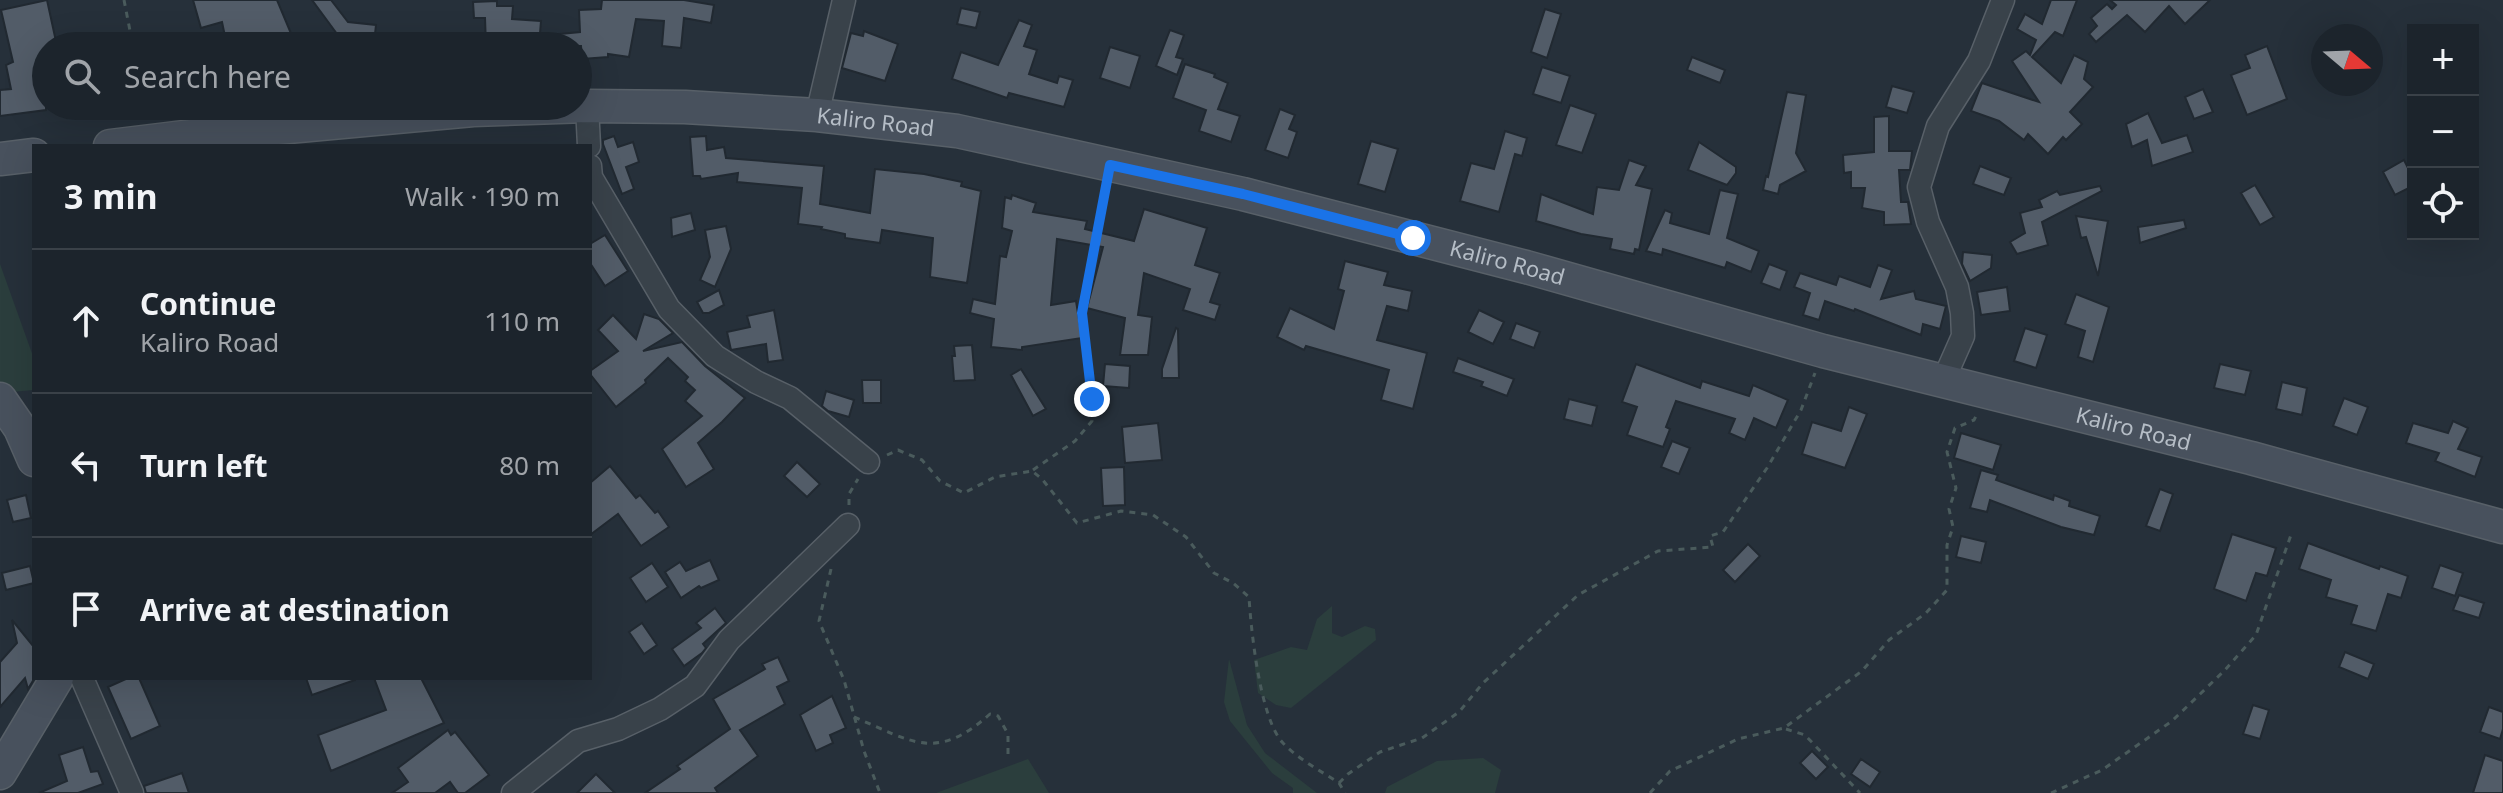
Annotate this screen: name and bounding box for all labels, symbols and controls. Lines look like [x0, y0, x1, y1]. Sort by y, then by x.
north arrow [2311, 24, 2383, 96]
map controls [2407, 24, 2479, 240]
button: + [2407, 24, 2479, 96]
search box [32, 32, 592, 120]
icon: search [60, 54, 104, 98]
text: Search here [124, 56, 291, 97]
button: − [2407, 96, 2479, 168]
street label: Kaliro Road [815, 99, 936, 142]
button: locate [2407, 168, 2479, 240]
text: 3 min [64, 173, 158, 219]
text: Walk · 190 m [405, 178, 560, 214]
route start [1395, 220, 1431, 256]
street label: Kaliro Road [1447, 232, 1569, 291]
text: Continue [140, 283, 276, 324]
icon: ahead [64, 299, 108, 343]
text: 110 m [484, 303, 560, 339]
text: Kaliro Road [140, 324, 279, 360]
route end [1074, 381, 1110, 417]
street label: Kaliro Road [2073, 399, 2195, 457]
icon: left [64, 443, 108, 487]
text: Turn left [140, 445, 268, 486]
text: 80 m [499, 447, 560, 483]
icon: arrive [64, 587, 108, 631]
text: Arrive at destination [140, 589, 450, 630]

